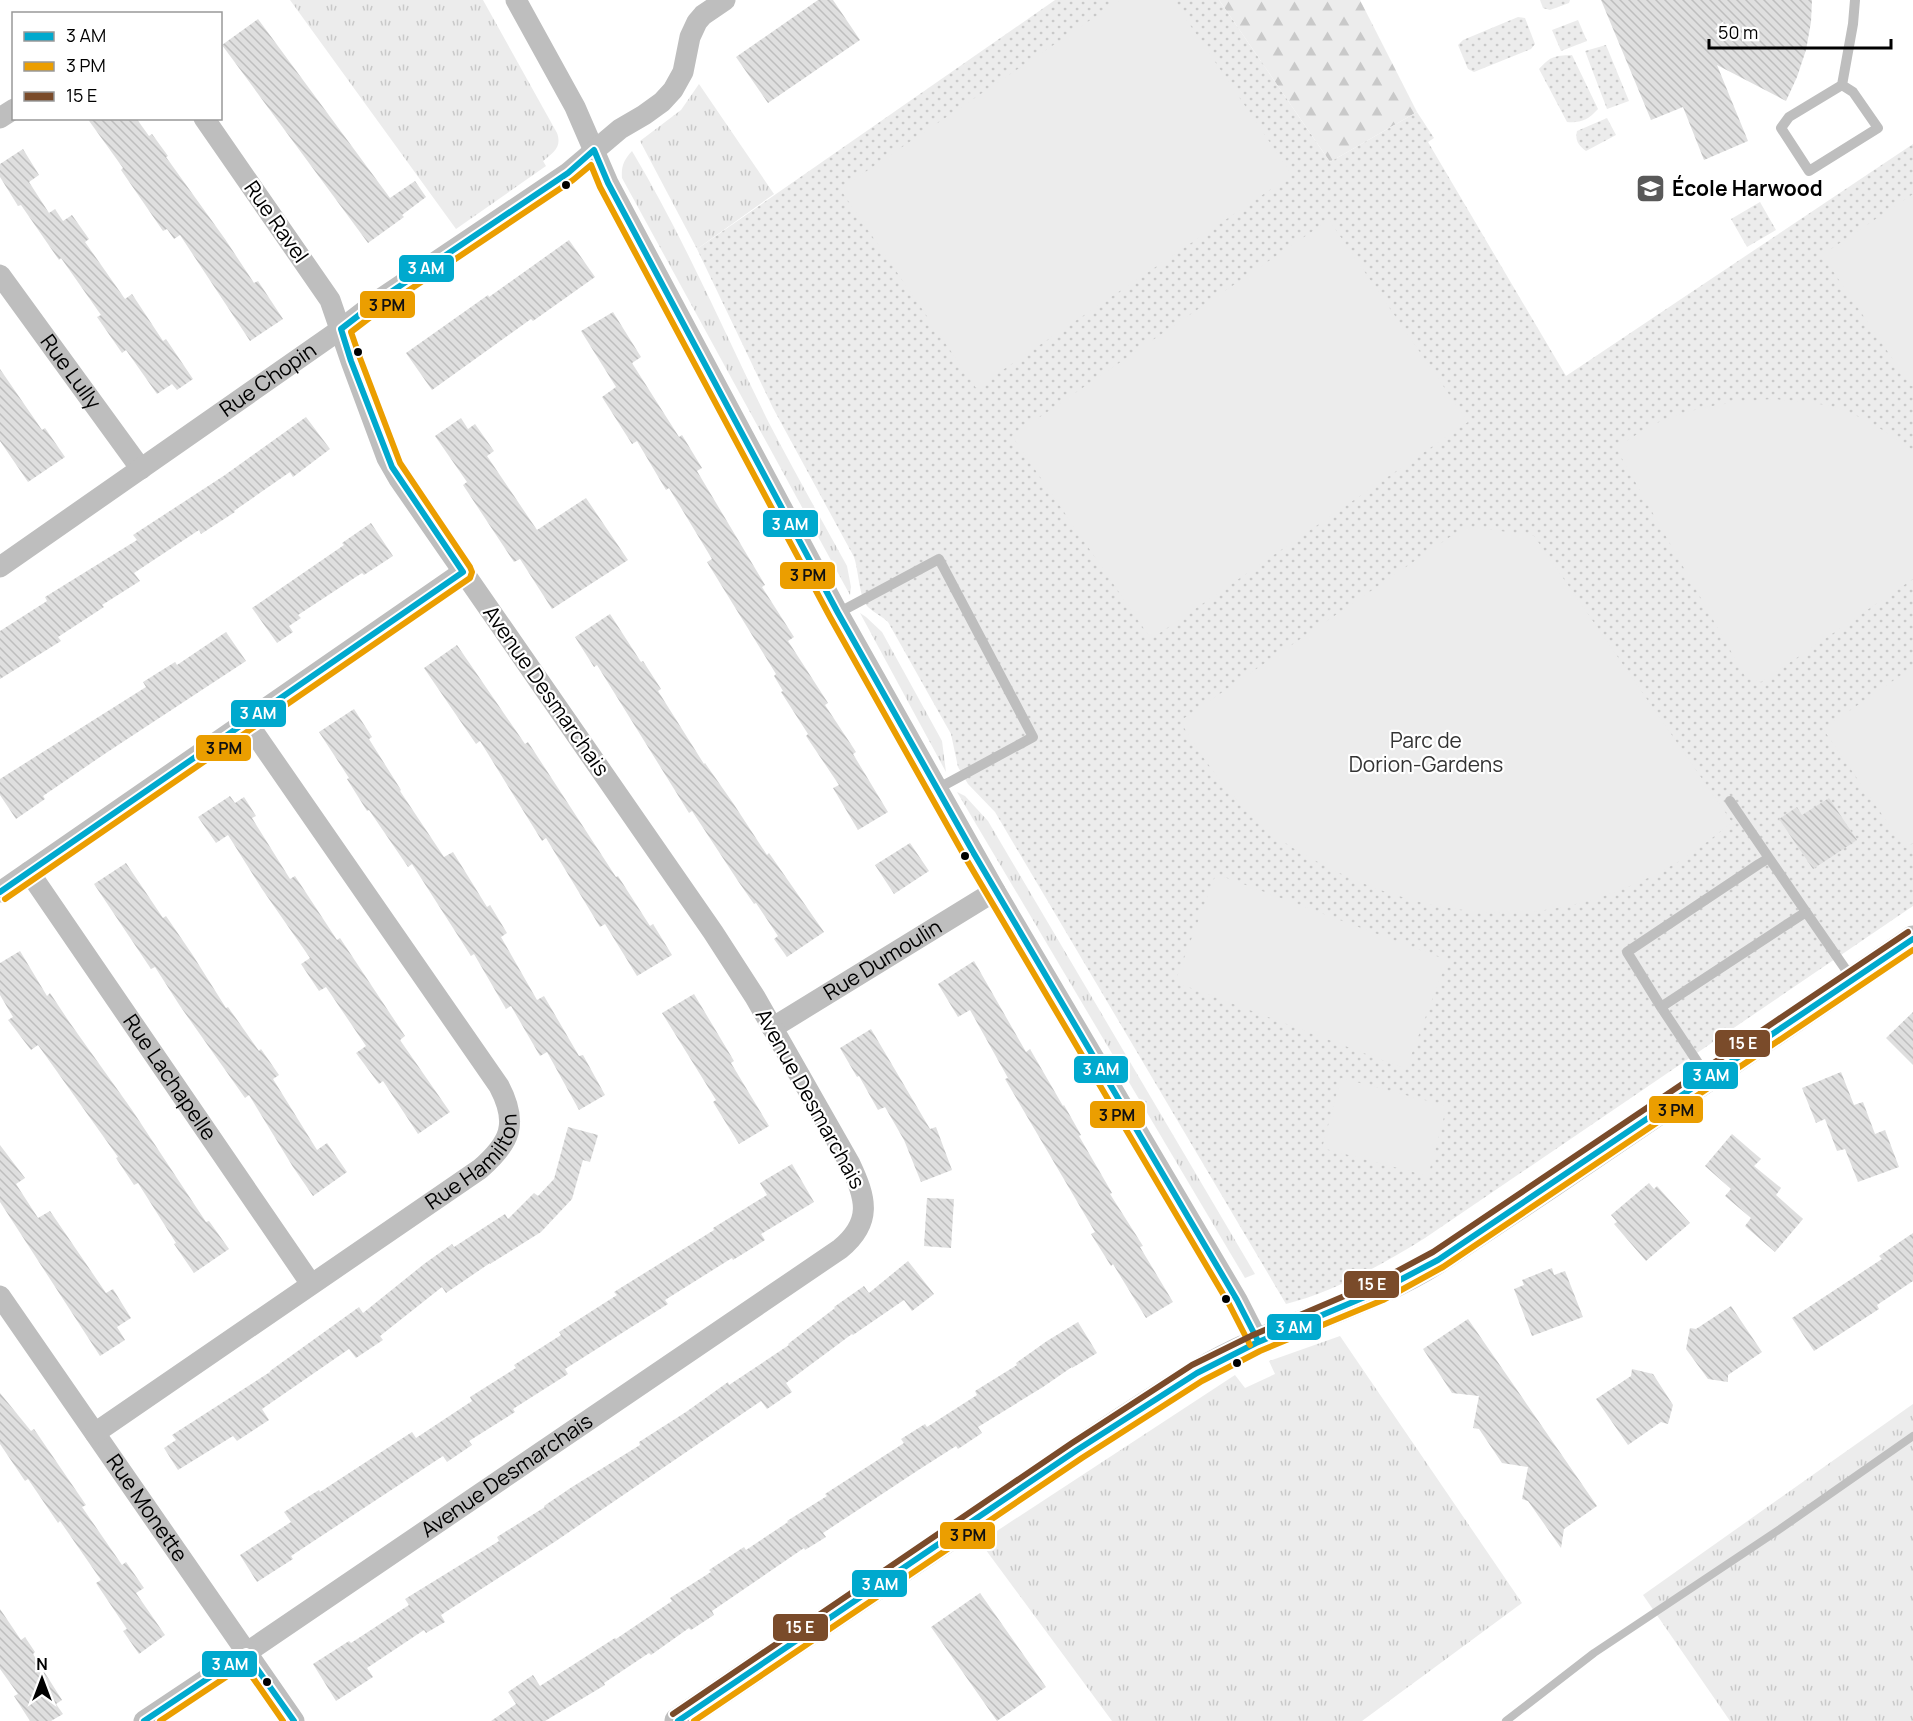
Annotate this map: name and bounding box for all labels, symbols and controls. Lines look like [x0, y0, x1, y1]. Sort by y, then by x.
legend [12, 12, 222, 120]
scale bar [1709, 12, 1890, 50]
text: 50 m [1718, 20, 1758, 44]
text: 3 AM [66, 23, 106, 47]
text: 3 PM [66, 53, 106, 77]
text: 15 E [66, 83, 97, 107]
school or university icon: École Harwood [1635, 173, 1667, 205]
place label: École Harwood [1672, 174, 1823, 202]
street label: Rue Ravel [238, 175, 315, 268]
unlabelled marker [560, 179, 572, 191]
line badge: 3 AM [398, 254, 455, 283]
text: 3 AM [408, 257, 444, 279]
line badge: 3 PM [359, 290, 416, 319]
text: 3 PM [369, 294, 405, 316]
street label: Rue Lully [35, 328, 108, 415]
street label: Rue Chopin [214, 336, 322, 423]
unlabelled marker [352, 346, 364, 358]
line badge: 3 AM [762, 509, 819, 538]
text: 3 AM [772, 513, 808, 535]
line badge: 3 PM [779, 561, 836, 590]
text: 3 PM [790, 564, 826, 586]
street label: Avenue Desmarchais [477, 600, 616, 781]
line badge: 3 AM [230, 699, 287, 728]
text: 3 AM [240, 702, 276, 724]
park label: Parc de Dorion-Gardens [1349, 726, 1503, 778]
line badge: 3 PM [195, 734, 252, 762]
text: 3 PM [206, 737, 242, 759]
unlabelled marker [959, 850, 971, 862]
street label: Rue Dumoulin [818, 912, 947, 1006]
street label: Avenue Desmarchais [750, 1003, 872, 1194]
street label: Rue Lachapelle [117, 1008, 224, 1146]
line badge: 15 E [1714, 1029, 1771, 1058]
text: 15 E [1729, 1032, 1757, 1054]
line badge: 3 AM [1073, 1055, 1129, 1084]
text: 3 AM [1083, 1058, 1119, 1080]
line badge: 3 AM [1682, 1061, 1739, 1090]
text: 3 AM [1693, 1064, 1729, 1086]
line badge: 3 PM [1648, 1095, 1704, 1124]
text: 3 PM [1658, 1099, 1694, 1121]
line badge: 3 PM [1089, 1100, 1146, 1129]
text: 3 PM [1099, 1104, 1135, 1126]
street label: Rue Hamilton [419, 1113, 523, 1215]
line badge: 15 E [1343, 1270, 1400, 1299]
text: 15 E [1358, 1273, 1386, 1295]
unlabelled marker [1220, 1293, 1232, 1305]
line badge: 3 AM [1266, 1313, 1322, 1341]
text: 3 AM [1276, 1316, 1312, 1338]
unlabelled marker [1231, 1357, 1243, 1369]
street label: Avenue Desmarchais [415, 1406, 598, 1543]
street label: Rue Monette [101, 1448, 195, 1567]
line badge: 3 PM [939, 1521, 996, 1550]
text: 3 PM [950, 1524, 986, 1546]
line badge: 3 AM [851, 1569, 908, 1598]
text: 3 AM [862, 1573, 898, 1595]
line badge: 15 E [772, 1613, 829, 1642]
text: 15 E [786, 1616, 814, 1638]
north arrow [12, 1649, 72, 1709]
line badge: 3 AM [201, 1650, 258, 1678]
text: N [36, 1653, 48, 1675]
text: 3 AM [212, 1653, 248, 1675]
unlabelled marker [261, 1676, 273, 1688]

